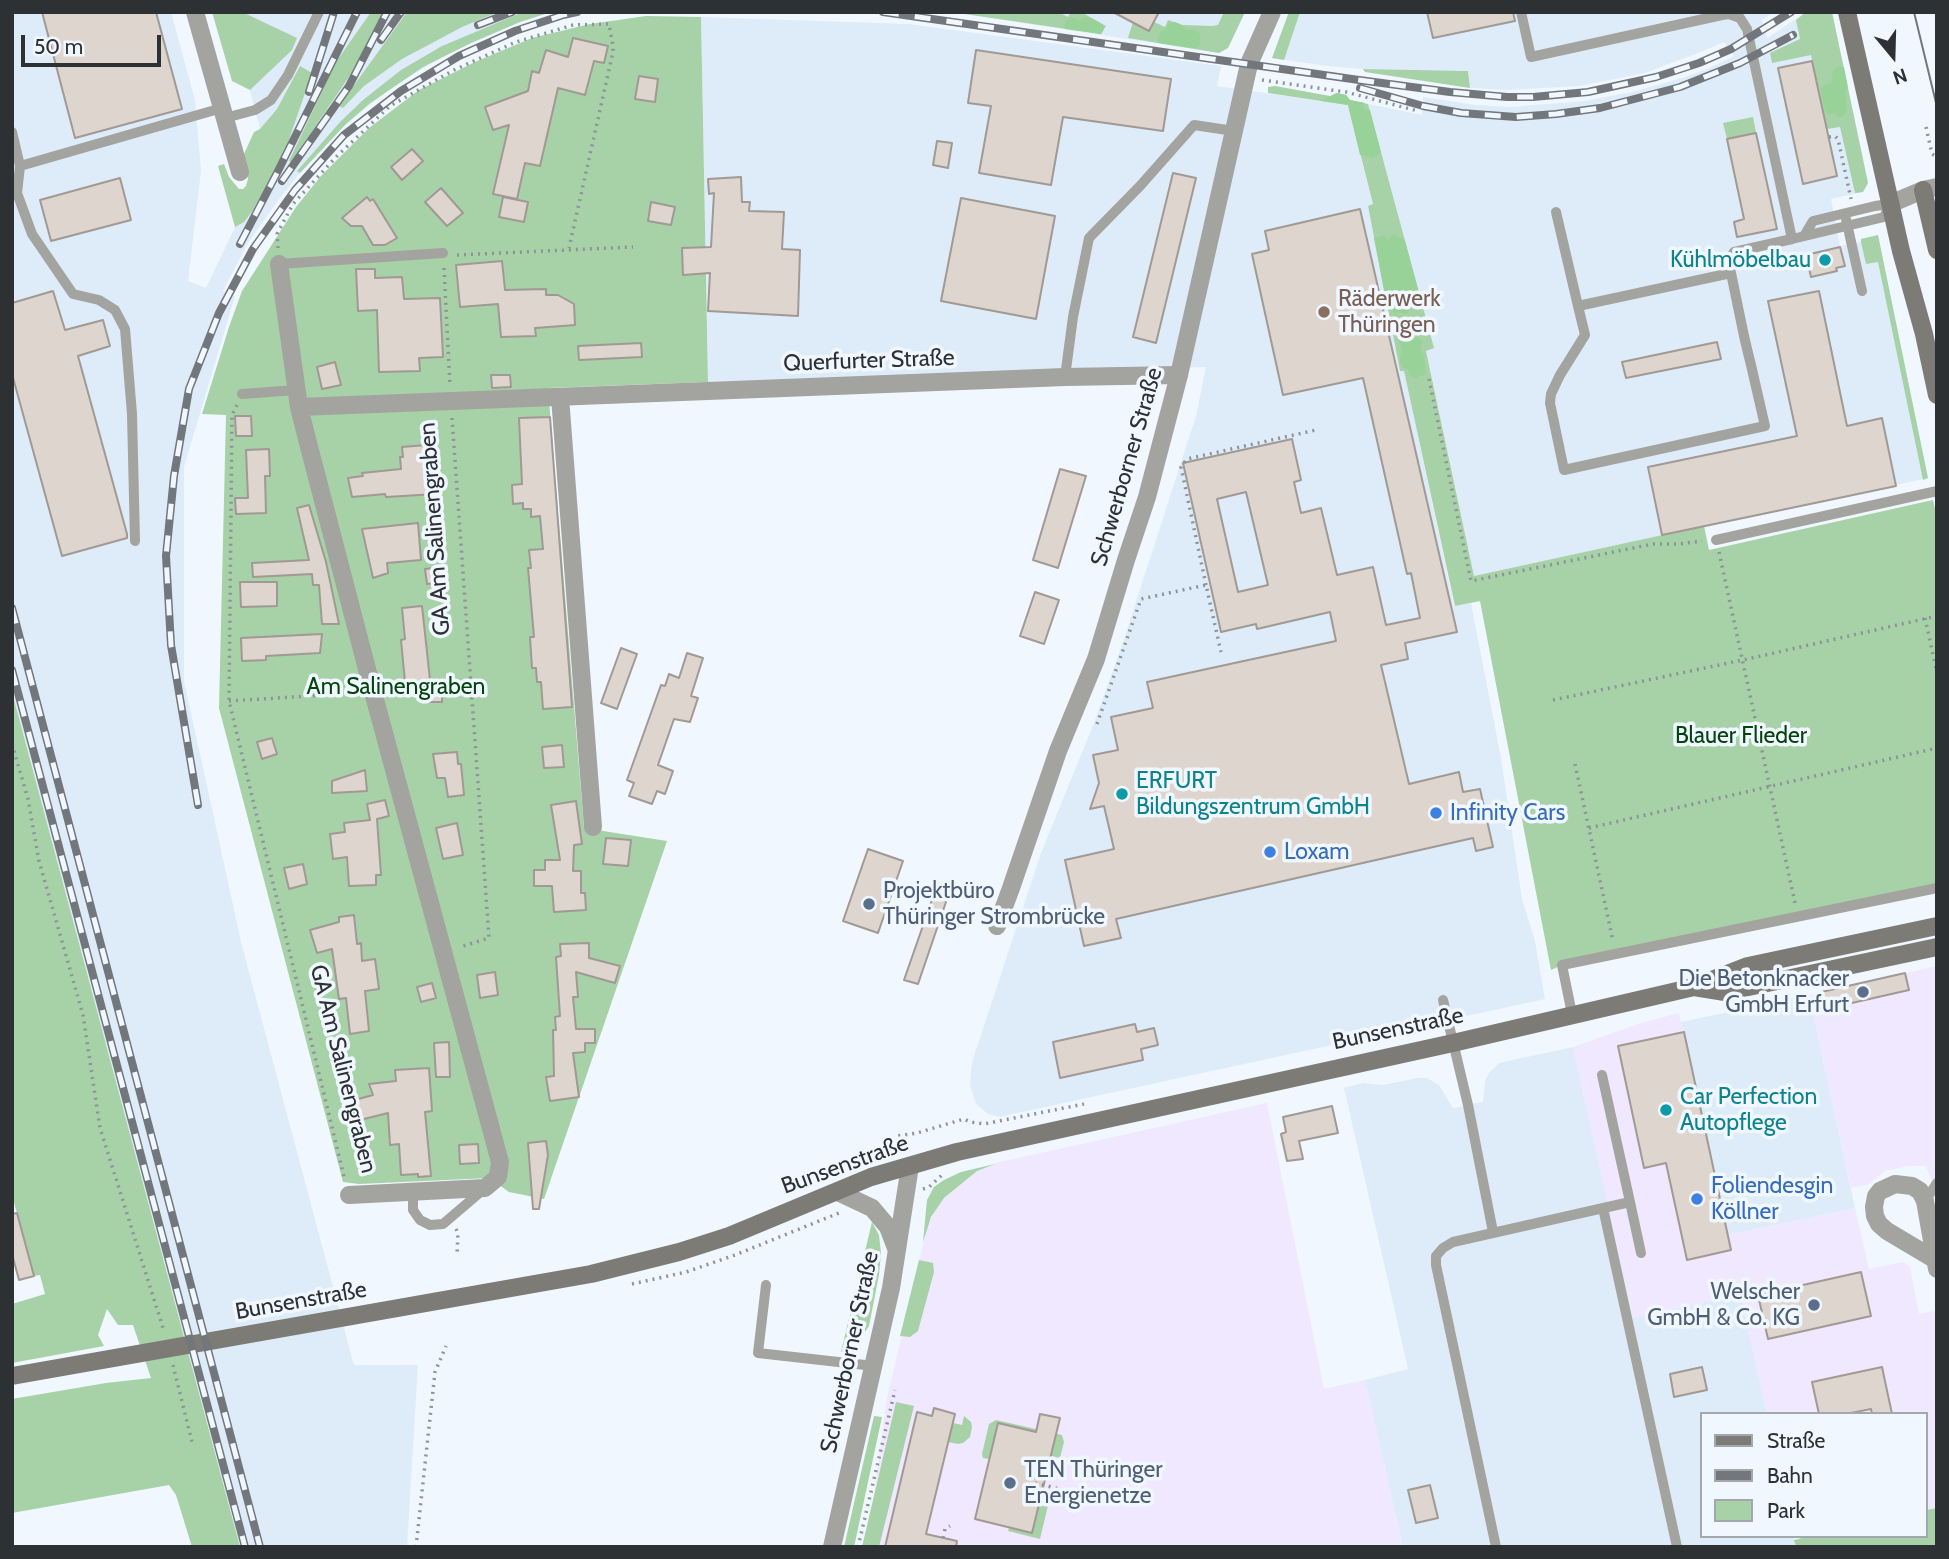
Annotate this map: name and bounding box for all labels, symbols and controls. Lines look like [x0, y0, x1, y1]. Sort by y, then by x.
scale bar [24, 21, 164, 65]
north arrow [1858, 21, 1928, 91]
text: 50 m [34, 34, 83, 59]
text: N [1890, 63, 1910, 89]
place label: Kühlmöbelbau [1670, 246, 1811, 274]
marker: Kühlmöbelbau [1817, 252, 1833, 268]
place label: Räderwerk Thüringen [1338, 285, 1441, 339]
marker: Räderwerk Thüringen [1316, 304, 1332, 320]
street label: Querfurter Straße [783, 344, 955, 378]
street label: Schwerborner Straße [1085, 364, 1169, 570]
street label: GA Am Salinengraben [414, 422, 456, 636]
park label: Am Salinengraben [307, 673, 485, 701]
park label: Blauer Flieder [1675, 722, 1807, 750]
place label: ERFURT Bildungszentrum GmbH [1136, 767, 1370, 821]
marker: ERFURT Bildungszentrum GmbH [1114, 786, 1130, 802]
place label: Infinity Cars [1450, 799, 1565, 827]
marker: Infinity Cars [1428, 805, 1444, 821]
place label: Loxam [1284, 838, 1350, 866]
marker: Loxam [1262, 844, 1278, 860]
place label: Projektbüro Thüringer Strombrücke [883, 877, 1105, 931]
marker: Projektbüro Thüringer Strombrücke [861, 896, 877, 912]
street label: GA Am Salinengraben [304, 962, 382, 1176]
place label: Die Betonknacker GmbH Erfurt [1678, 965, 1849, 1019]
marker: Die Betonknacker GmbH Erfurt [1855, 984, 1871, 1000]
street label: Bunsenstraße [1330, 1002, 1466, 1056]
place label: Car Perfection Autopflege [1680, 1083, 1817, 1137]
marker: Car Perfection Autopflege [1658, 1102, 1674, 1118]
street label: Bunsenstraße [778, 1129, 912, 1201]
place label: Foliendesgin Köllner [1711, 1172, 1833, 1226]
marker: Foliendesgin Köllner [1689, 1191, 1705, 1207]
street label: Schwerborner Straße [815, 1249, 885, 1455]
street label: Bunsenstraße [233, 1276, 369, 1326]
place label: Welscher GmbH & Co. KG [1647, 1278, 1800, 1332]
marker: Welscher GmbH & Co. KG [1806, 1297, 1822, 1313]
legend [1700, 1412, 1928, 1538]
text: Straße [1767, 1428, 1825, 1453]
place label: TEN Thüringer Energienetze [1024, 1456, 1163, 1510]
text: Bahn [1767, 1463, 1813, 1488]
marker: TEN Thüringer Energienetze [1002, 1475, 1018, 1491]
text: Park [1767, 1498, 1805, 1523]

